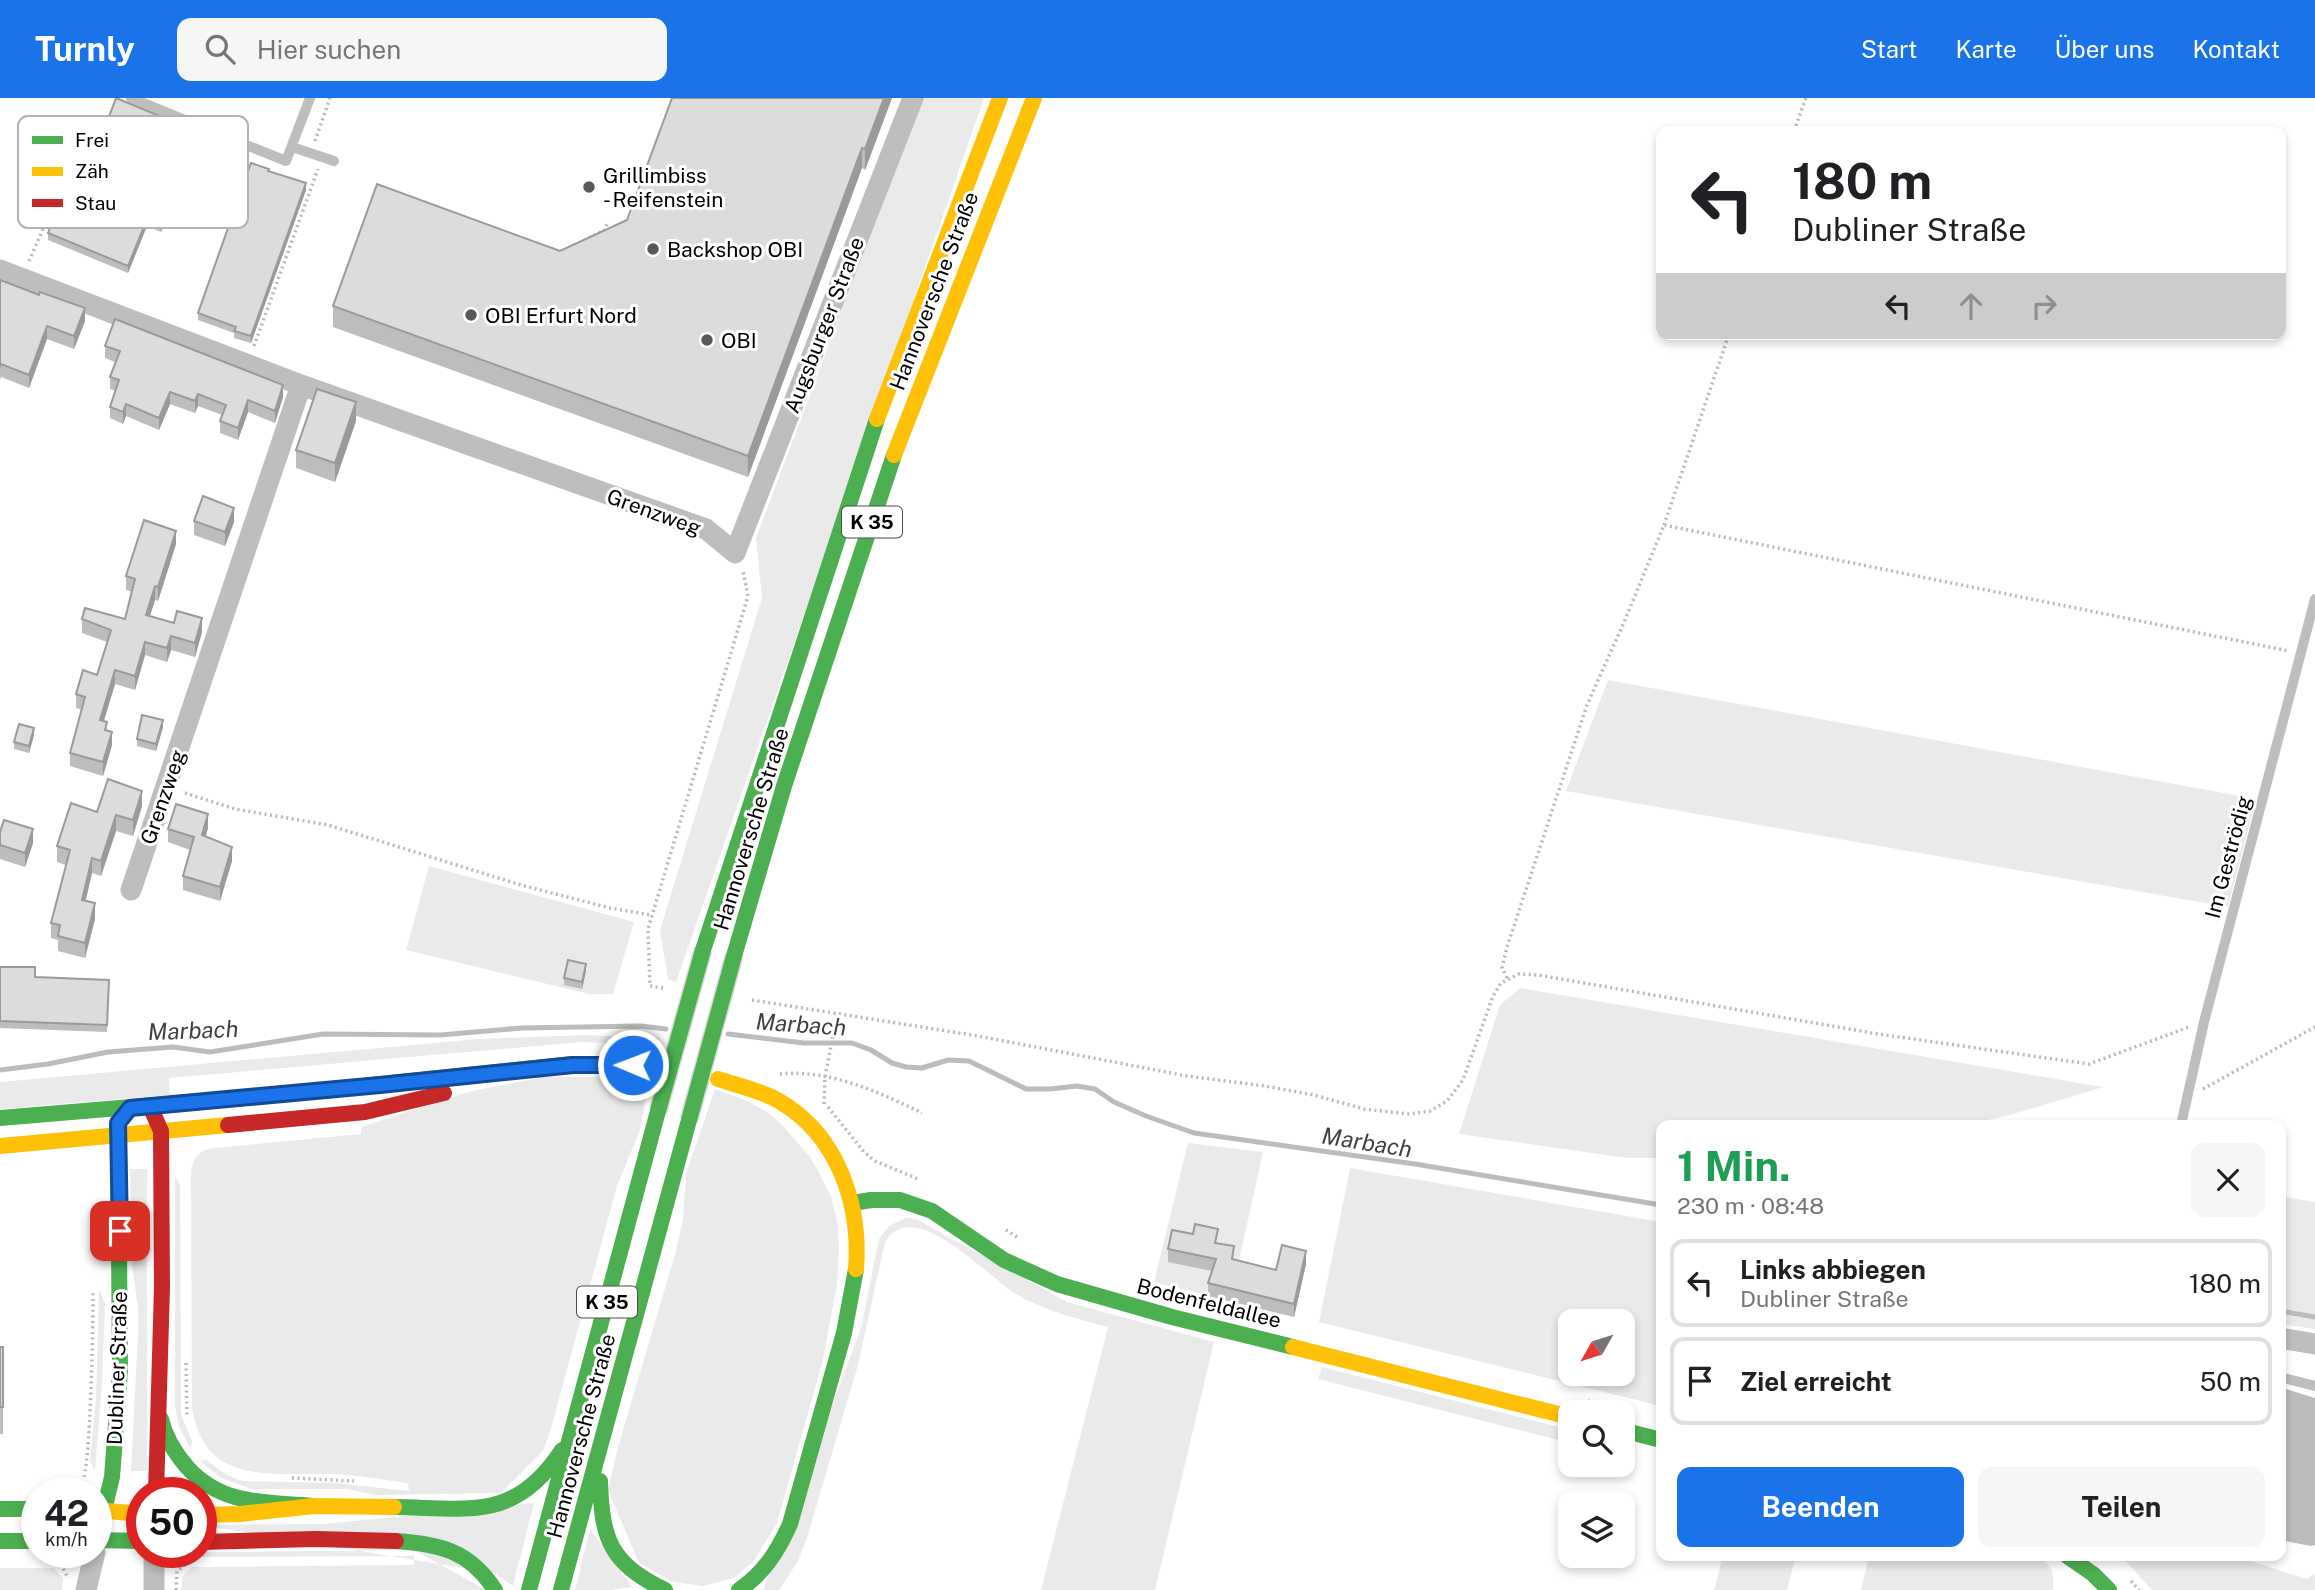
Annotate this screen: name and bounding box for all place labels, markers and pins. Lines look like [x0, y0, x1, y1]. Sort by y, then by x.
place label: Grillimbiss - Reifenstein [603, 163, 723, 212]
marker: Grillimbiss - Reifenstein [581, 179, 597, 195]
place label: Backshop OBI [667, 237, 803, 262]
marker: Backshop OBI [645, 241, 661, 257]
place label: OBI Erfurt Nord [485, 303, 637, 328]
marker: OBI Erfurt Nord [463, 307, 479, 323]
place label: OBI [721, 328, 757, 353]
marker: OBI [699, 332, 715, 348]
pin [90, 1201, 150, 1261]

